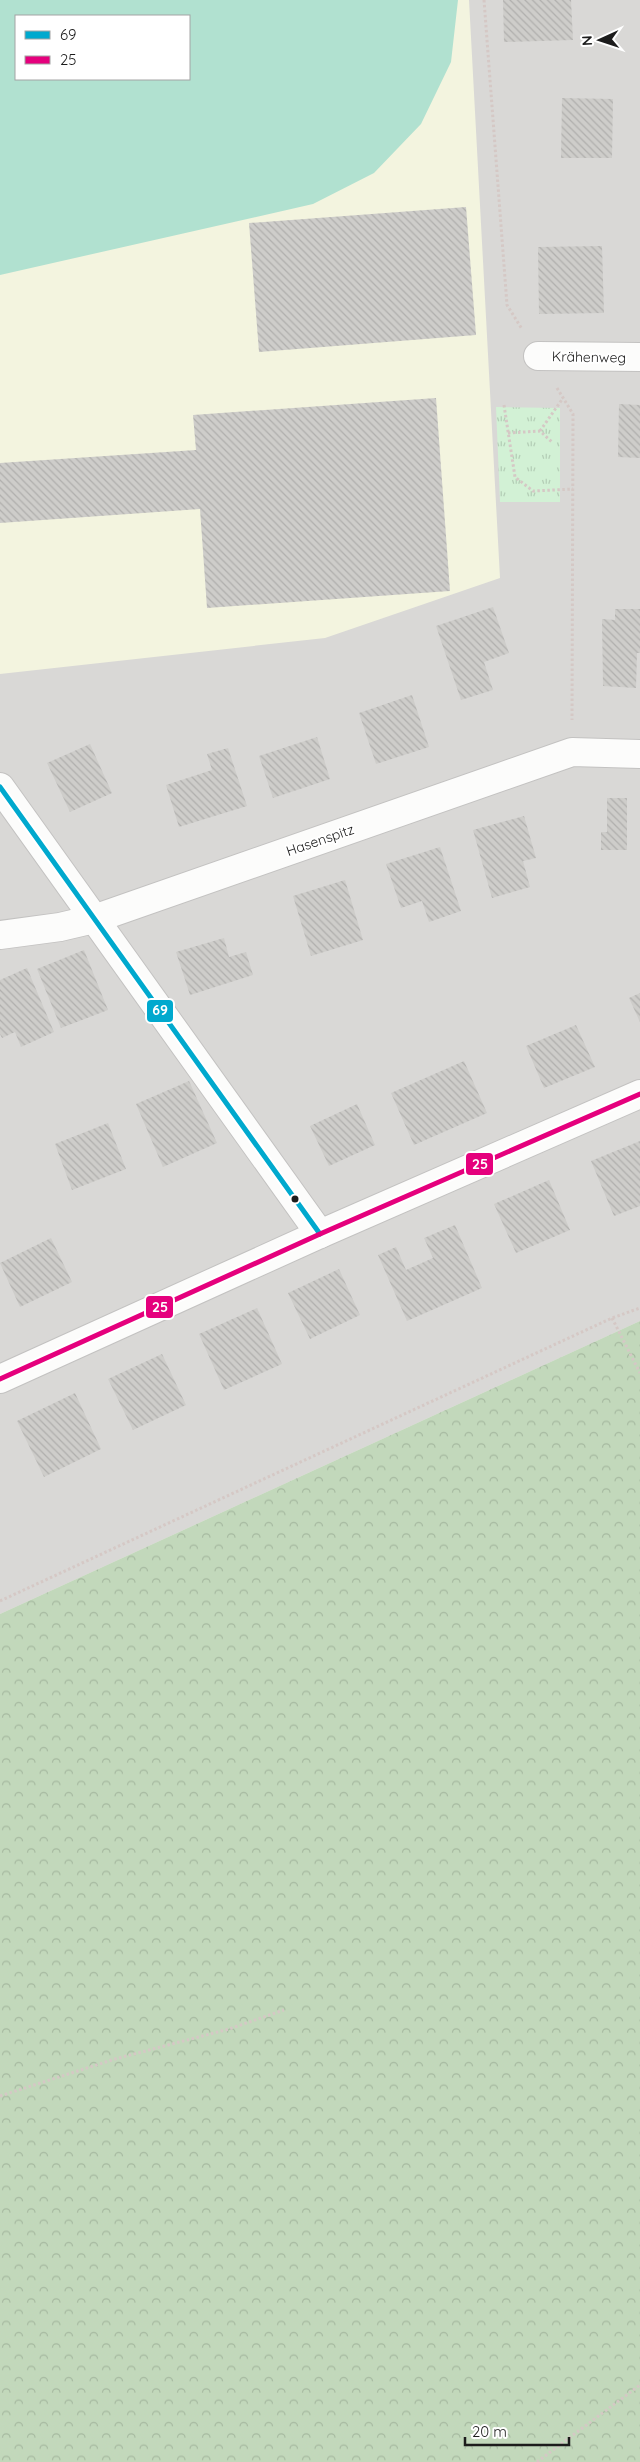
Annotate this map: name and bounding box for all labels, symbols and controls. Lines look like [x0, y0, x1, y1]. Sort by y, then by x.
legend [15, 15, 190, 80]
north arrow [575, 15, 625, 65]
text: 69 [60, 25, 76, 44]
text: N [578, 35, 596, 46]
text: 25 [60, 50, 77, 69]
street label: Krähenweg [552, 347, 626, 367]
street label: Hasenspitz [284, 820, 357, 860]
line badge: 69 [146, 999, 174, 1023]
text: 69 [152, 1001, 168, 1019]
line badge: 25 [465, 1152, 494, 1176]
text: 25 [472, 1155, 488, 1173]
unlabelled marker [290, 1194, 300, 1204]
line badge: 25 [145, 1295, 174, 1319]
text: 25 [152, 1298, 168, 1316]
scale bar [465, 2414, 569, 2446]
text: 20 m [472, 2422, 507, 2441]

